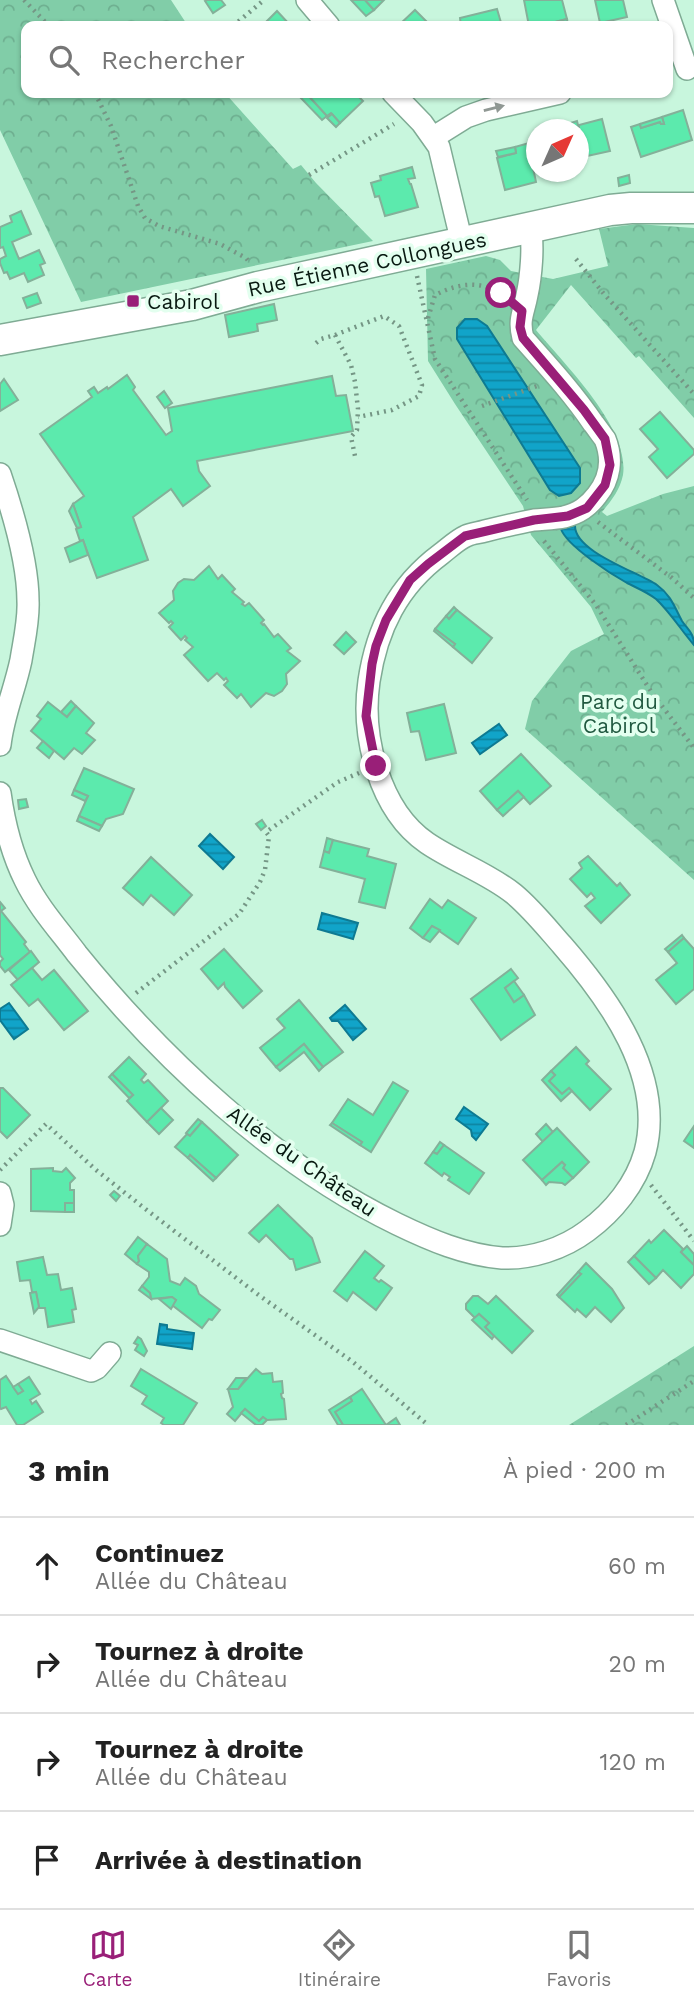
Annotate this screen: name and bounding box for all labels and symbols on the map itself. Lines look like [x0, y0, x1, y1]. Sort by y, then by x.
one-way arrow [483, 102, 505, 113]
north arrow [526, 119, 589, 182]
street label: Rue Étienne Collongues [245, 226, 489, 302]
route start [485, 277, 516, 308]
place label: Cabirol [147, 289, 220, 314]
marker: Cabirol [125, 293, 141, 309]
park label: Parc du Cabirol [580, 689, 658, 738]
route end [360, 750, 391, 781]
street label: Allée du Château [223, 1100, 381, 1222]

